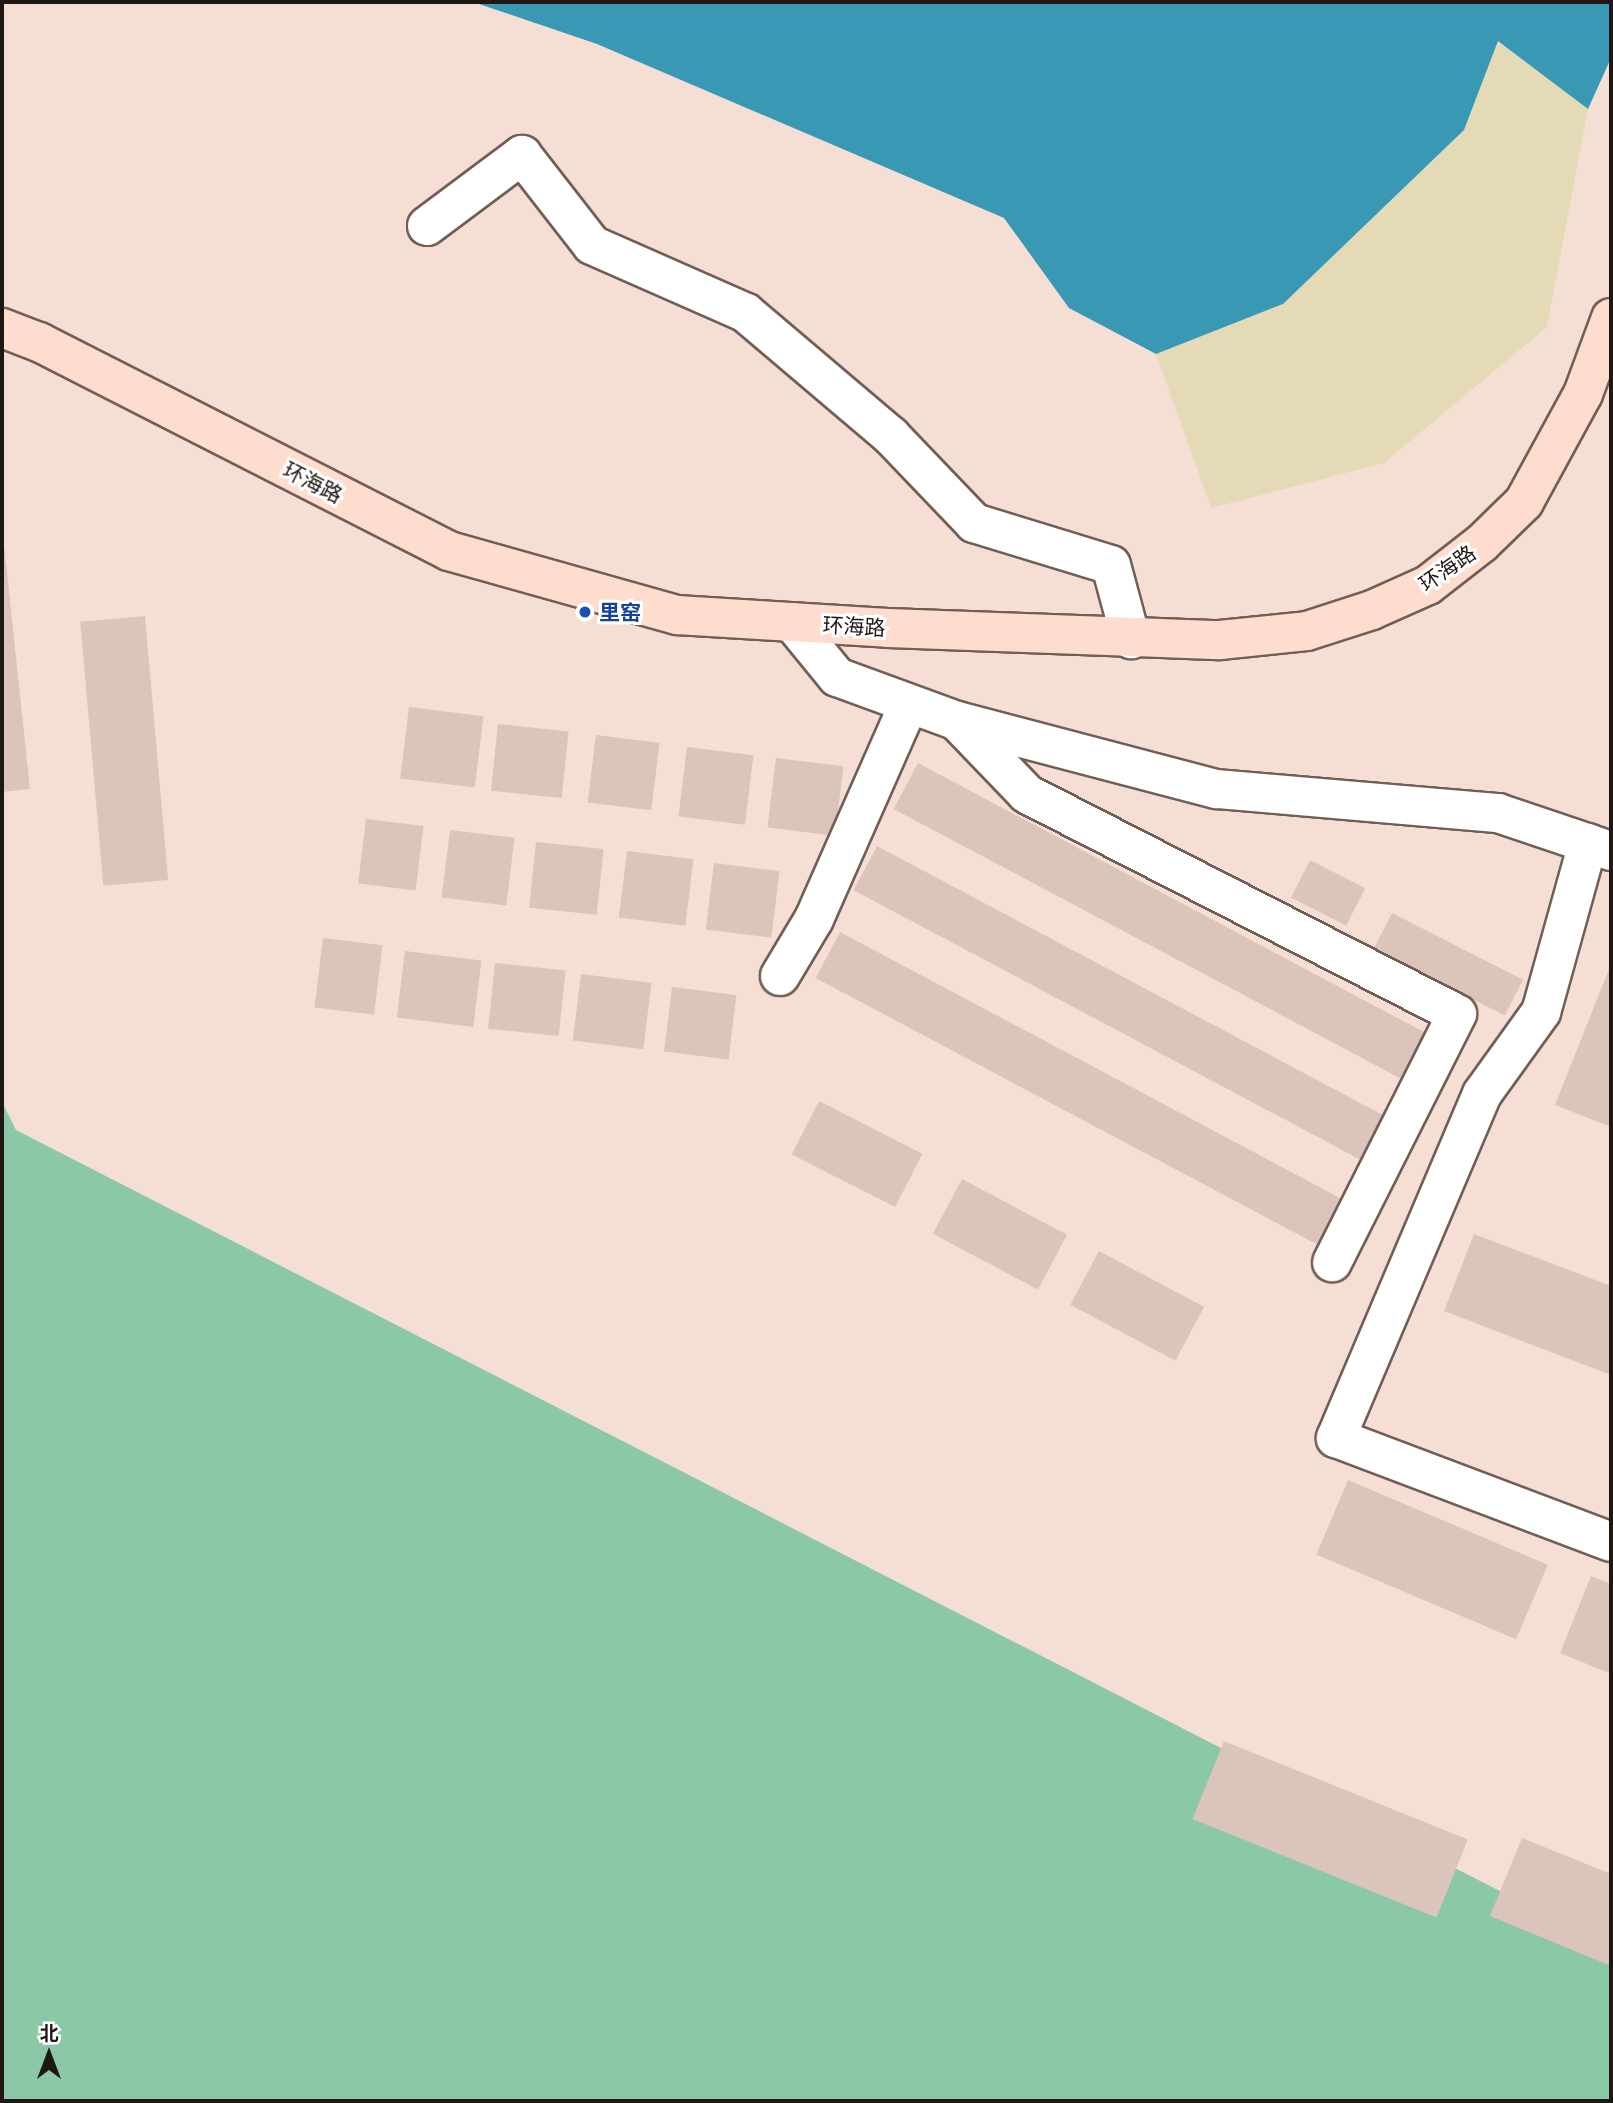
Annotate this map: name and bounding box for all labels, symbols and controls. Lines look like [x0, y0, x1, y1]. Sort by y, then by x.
street label: 环海路 [279, 456, 347, 508]
street label: 环海路 [1414, 540, 1480, 596]
place label: 里窑 [599, 599, 641, 625]
marker: 里窑 [577, 604, 593, 620]
street label: 环海路 [822, 612, 886, 640]
north arrow [14, 2019, 84, 2089]
text: 北 [39, 2021, 59, 2044]

